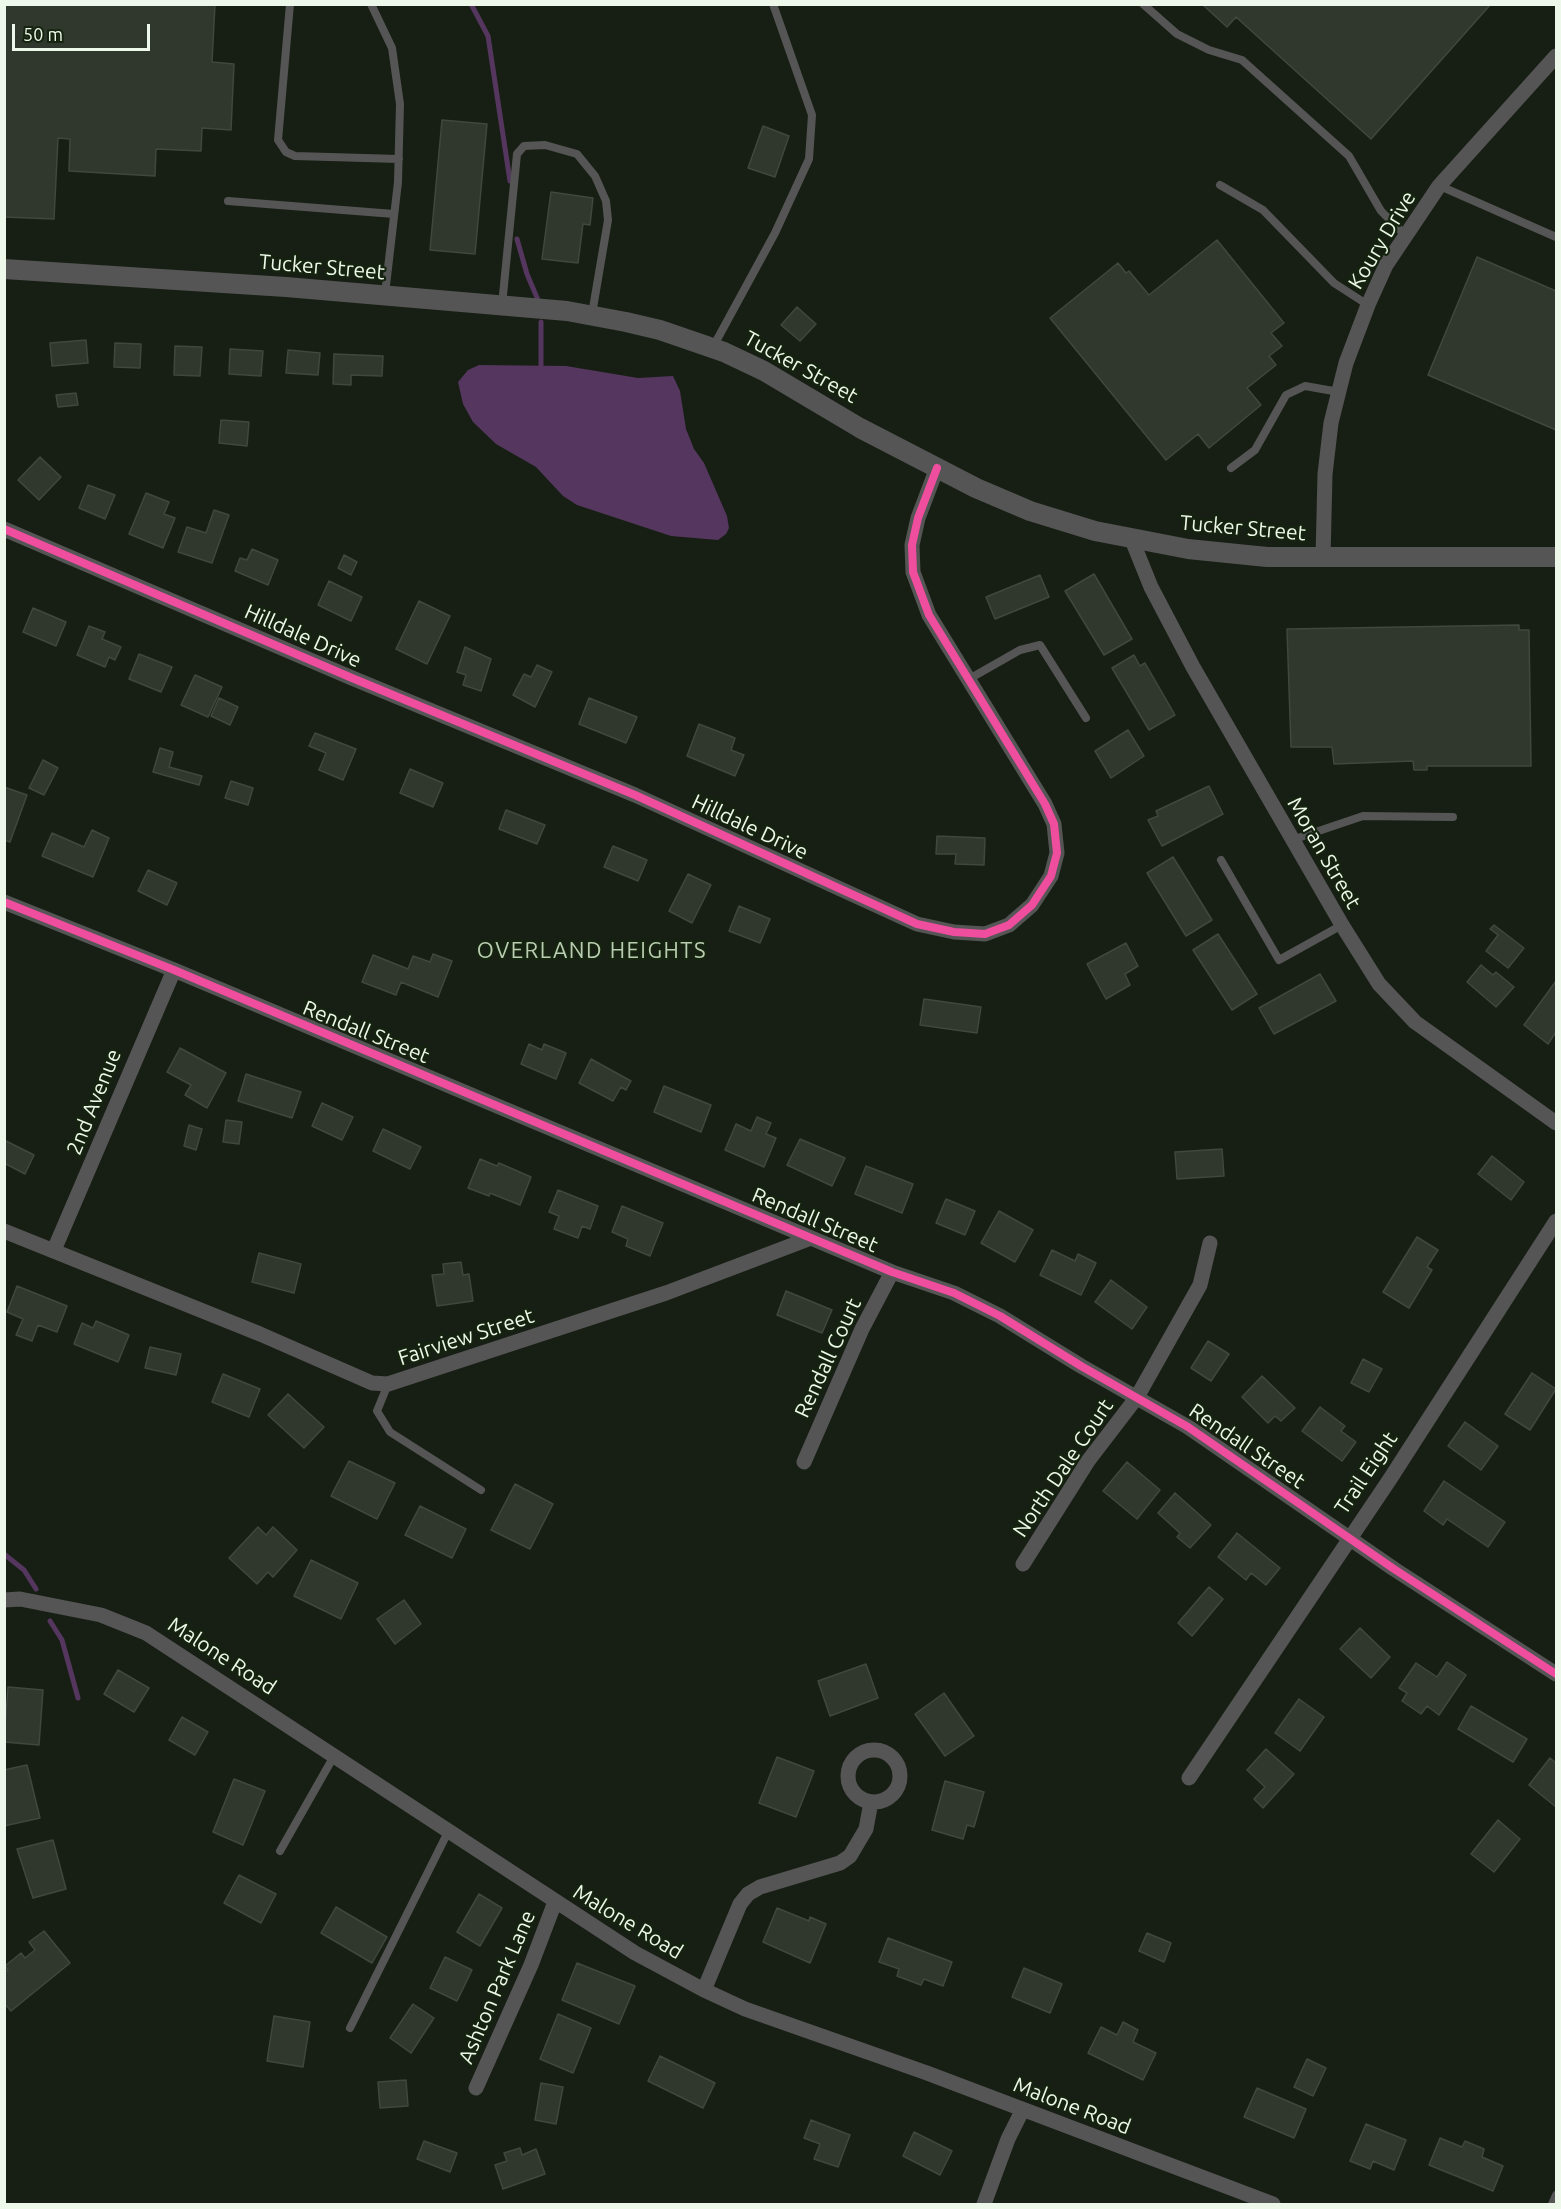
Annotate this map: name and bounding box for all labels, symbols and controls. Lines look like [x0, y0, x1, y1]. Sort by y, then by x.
scale bar [15, 12, 153, 50]
text: 50 m [23, 24, 63, 44]
street label: Koury Drive [1343, 186, 1421, 294]
street label: Tucker Street [258, 249, 386, 285]
street label: Tucker Street [740, 325, 862, 409]
street label: Tucker Street [1179, 510, 1307, 546]
street label: Hilldale Drive [241, 599, 365, 673]
street label: Hilldale Drive [688, 789, 812, 865]
street label: Moran Street [1282, 793, 1366, 913]
district label: OVERLAND HEIGHTS [477, 938, 707, 964]
street label: Rendall Street [299, 995, 433, 1069]
street label: 2nd Avenue [61, 1046, 127, 1158]
street label: Rendall Street [748, 1182, 882, 1258]
street label: Rendall Court [789, 1294, 867, 1422]
street label: Fairview Street [395, 1303, 537, 1371]
street label: North Dale Court [1007, 1394, 1119, 1542]
street label: Rendall Street [1184, 1398, 1310, 1494]
street label: Trail Eight [1329, 1427, 1403, 1519]
street label: Malone Road [163, 1612, 281, 1700]
street label: Malone Road [569, 1879, 687, 1965]
street label: Ashton Park Lane [453, 1907, 541, 2067]
street label: Malone Road [1010, 2072, 1134, 2140]

